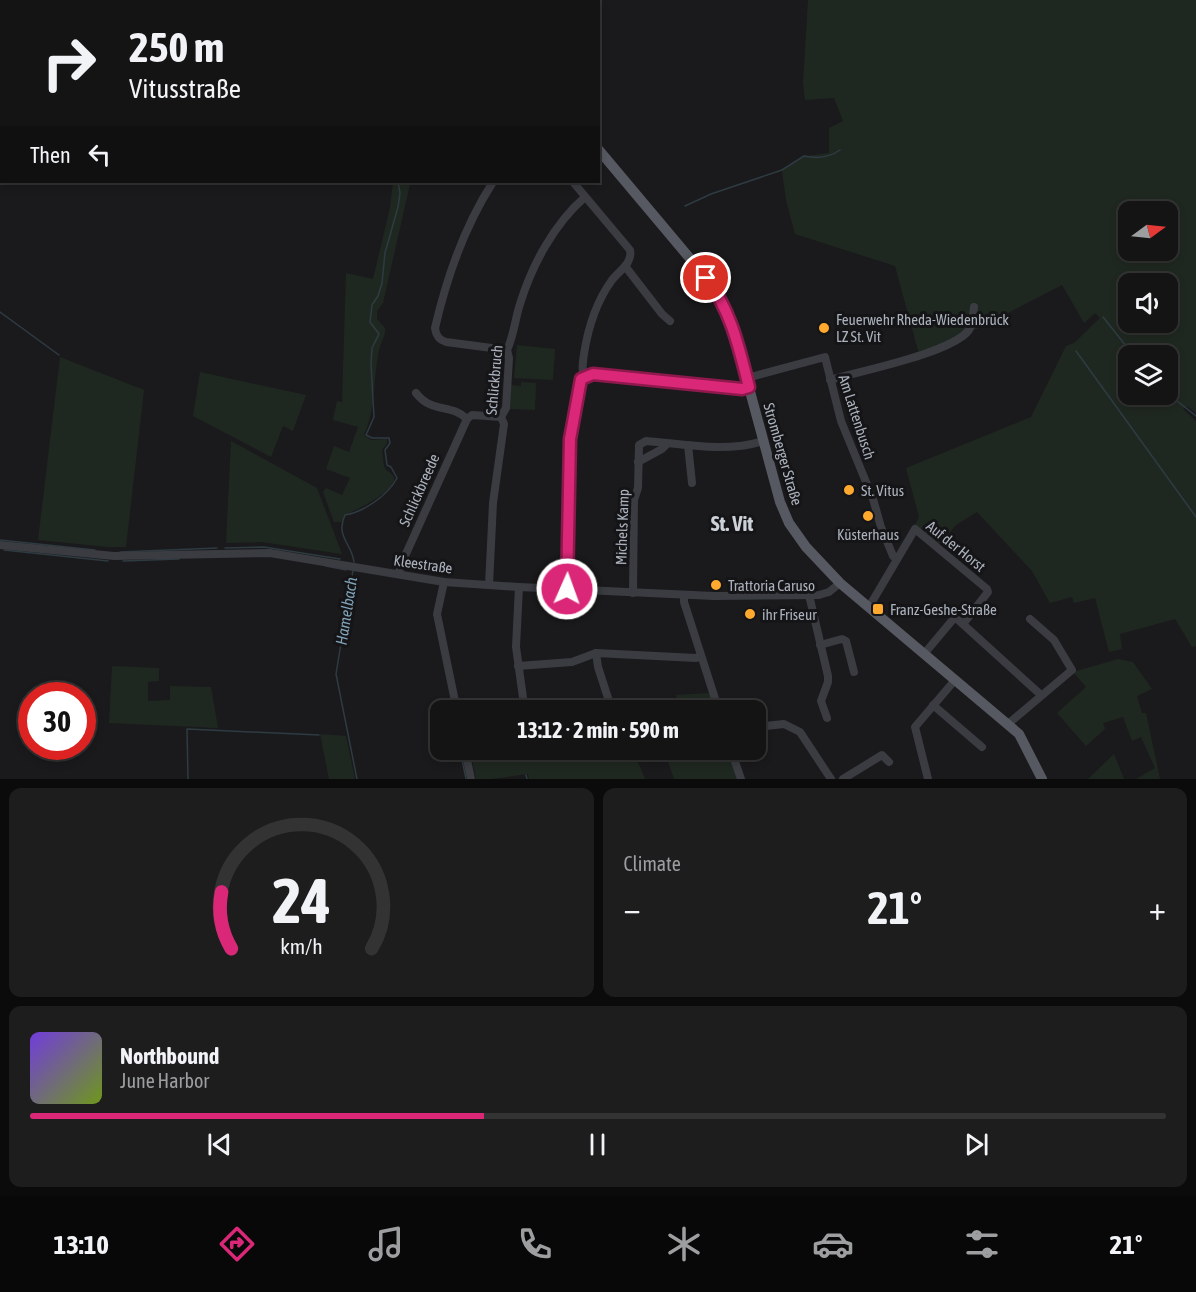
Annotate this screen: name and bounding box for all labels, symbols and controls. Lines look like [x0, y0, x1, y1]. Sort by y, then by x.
text: 250 m [129, 23, 224, 71]
icon: right [30, 24, 108, 102]
text: Vitusstraße [129, 73, 241, 104]
icon: left [83, 138, 116, 171]
text: Then [30, 142, 71, 168]
north arrow [1118, 201, 1178, 261]
map controls [1118, 201, 1178, 405]
pin [680, 252, 731, 303]
icon: arrive [689, 261, 722, 294]
button: sound [1118, 273, 1178, 333]
place label: Feuerwehr Rheda-Wiedenbrück LZ St. Vit [836, 311, 1009, 345]
marker: Feuerwehr Rheda-Wiedenbrück LZ St. Vit [817, 321, 831, 335]
street label: Schlickbruch [482, 344, 506, 416]
button: layers [1118, 345, 1178, 405]
street label: Am Lattenbusch [835, 373, 879, 461]
street label: Stromberger Straße [760, 401, 806, 507]
street label: Schlickbreede [395, 451, 443, 529]
place label: St. Vitus [861, 482, 904, 499]
marker: St. Vitus [842, 483, 856, 497]
street label: Michels Kamp [612, 489, 632, 565]
marker: Küsterhaus [861, 509, 875, 523]
district label: St. Vit [711, 511, 753, 535]
street label: Auf der Horst [923, 517, 989, 575]
place label: Küsterhaus [837, 526, 899, 543]
street label: Kleestraße [392, 551, 454, 577]
position arrow [535, 557, 599, 621]
water label: Hamelbach [332, 576, 360, 646]
place label: Trattoria Caruso [728, 577, 815, 594]
marker: Trattoria Caruso [709, 578, 723, 592]
place label: Franz-Geshe-Straße [890, 601, 997, 618]
marker: Franz-Geshe-Straße [871, 602, 885, 616]
place label: ihr Friseur [762, 606, 817, 623]
marker: ihr Friseur [743, 607, 757, 621]
speed limit sign: 30 [18, 682, 96, 760]
text: 13:12 · 2 min · 590 m [517, 717, 679, 743]
text: Climate [624, 852, 681, 875]
text: 24 [272, 865, 331, 936]
text: 21° [867, 882, 922, 934]
text: − [624, 889, 641, 927]
text: + [1149, 889, 1166, 927]
text: km/h [280, 935, 323, 960]
text: Northbound [120, 1043, 219, 1069]
text: June Harbor [120, 1069, 209, 1092]
icon: previous [203, 1128, 236, 1161]
icon: pause [581, 1128, 614, 1161]
icon: next [960, 1128, 993, 1161]
icon: directions [216, 1223, 258, 1265]
icon: music [365, 1223, 407, 1265]
icon: phone [514, 1223, 556, 1265]
icon: climate [663, 1223, 705, 1265]
icon: car [812, 1223, 854, 1265]
icon: filters [961, 1223, 1003, 1265]
text: 13:10 [53, 1229, 109, 1260]
text: 21° [1110, 1229, 1142, 1260]

